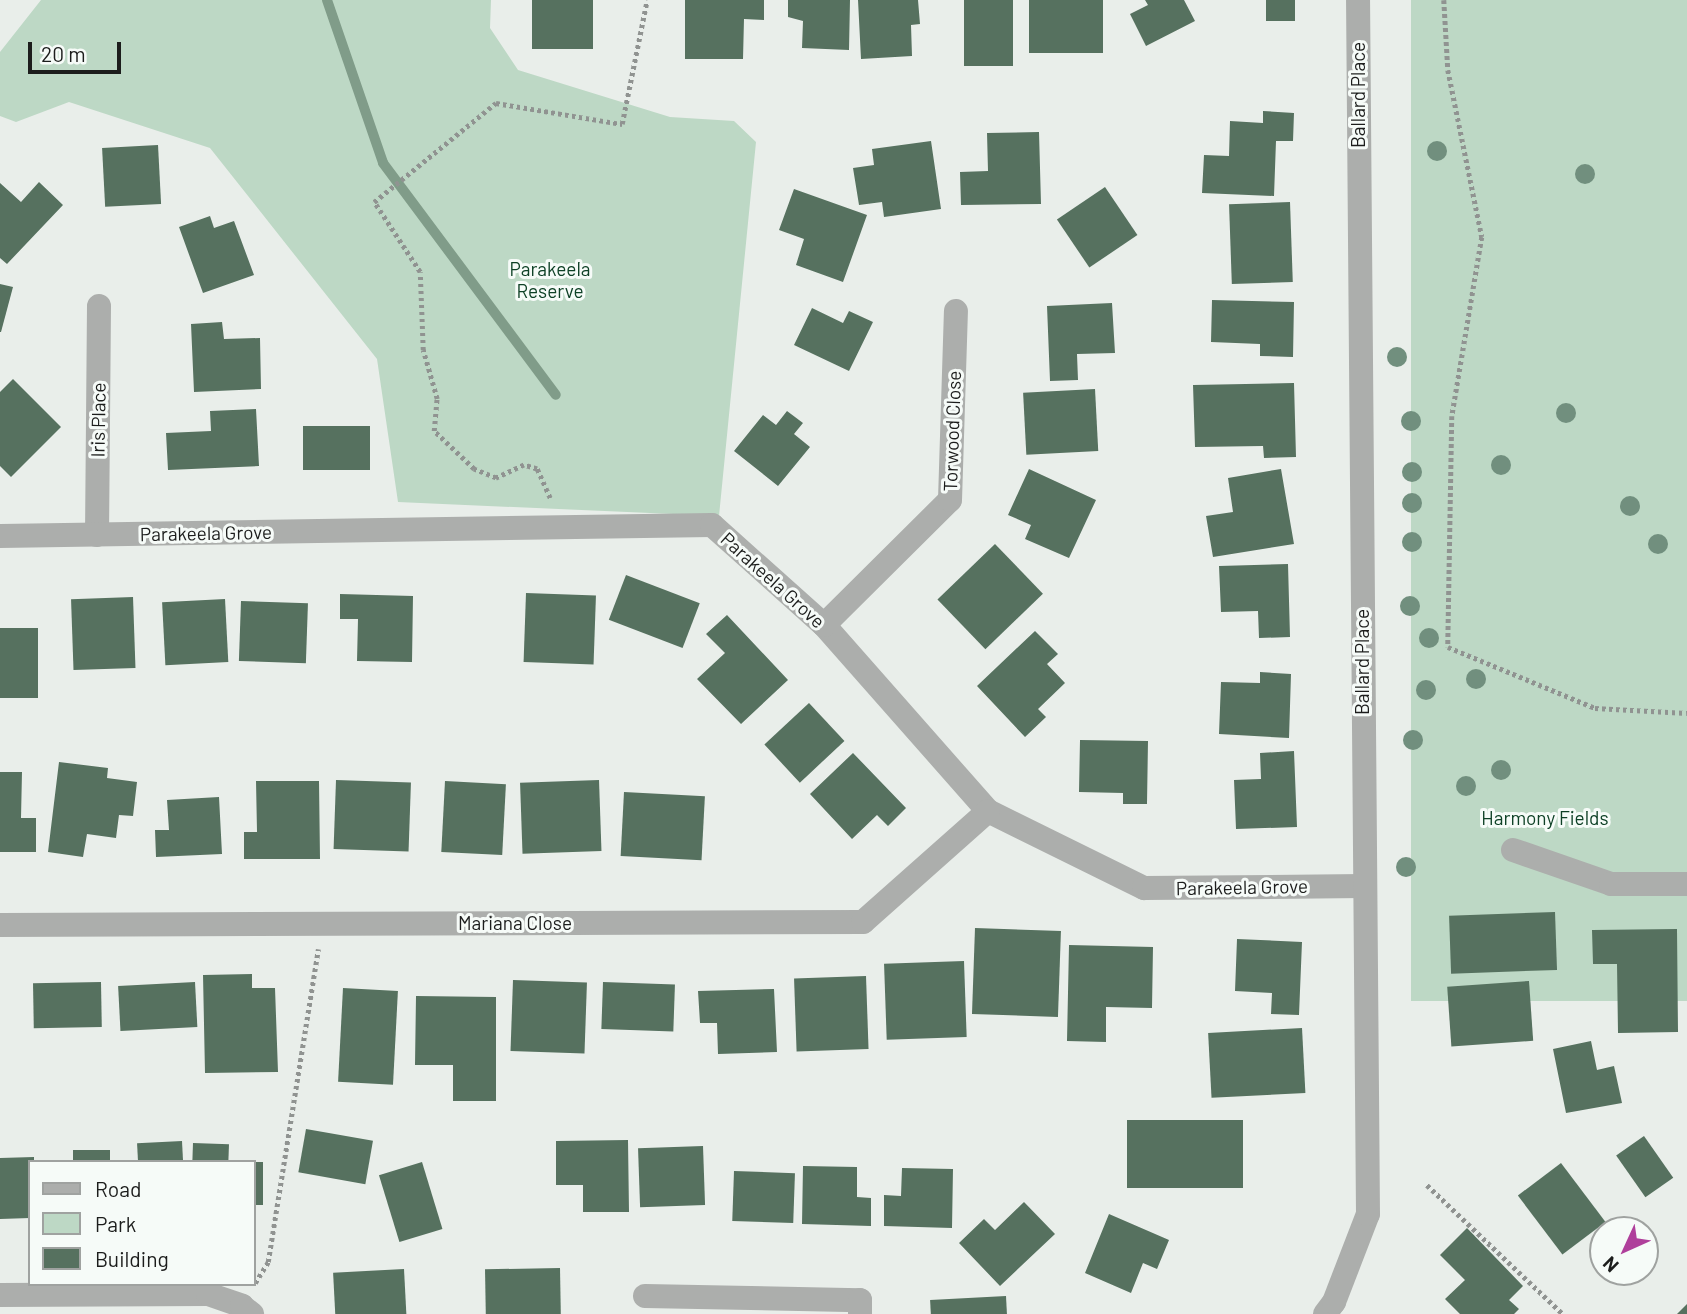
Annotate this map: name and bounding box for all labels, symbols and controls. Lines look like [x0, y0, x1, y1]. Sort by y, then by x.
scale bar [32, 28, 124, 72]
text: 20 m [41, 41, 86, 66]
street label: Ballard Place [1347, 42, 1369, 148]
park label: Parakeela Reserve [510, 258, 590, 302]
street label: Torwood Close [938, 370, 966, 492]
street label: Iris Place [86, 382, 110, 458]
street label: Parakeela Grove [140, 520, 272, 546]
street label: Parakeela Grove [716, 527, 830, 633]
street label: Ballard Place [1351, 609, 1373, 715]
park label: Harmony Fields [1481, 807, 1609, 829]
street label: Parakeela Grove [1176, 874, 1308, 900]
street label: Mariana Close [458, 912, 572, 934]
legend [28, 1160, 256, 1286]
text: Road [95, 1176, 141, 1201]
text: Park [95, 1211, 136, 1236]
north arrow [1589, 1216, 1659, 1286]
text: Building [95, 1246, 169, 1271]
text: N [1598, 1252, 1623, 1277]

